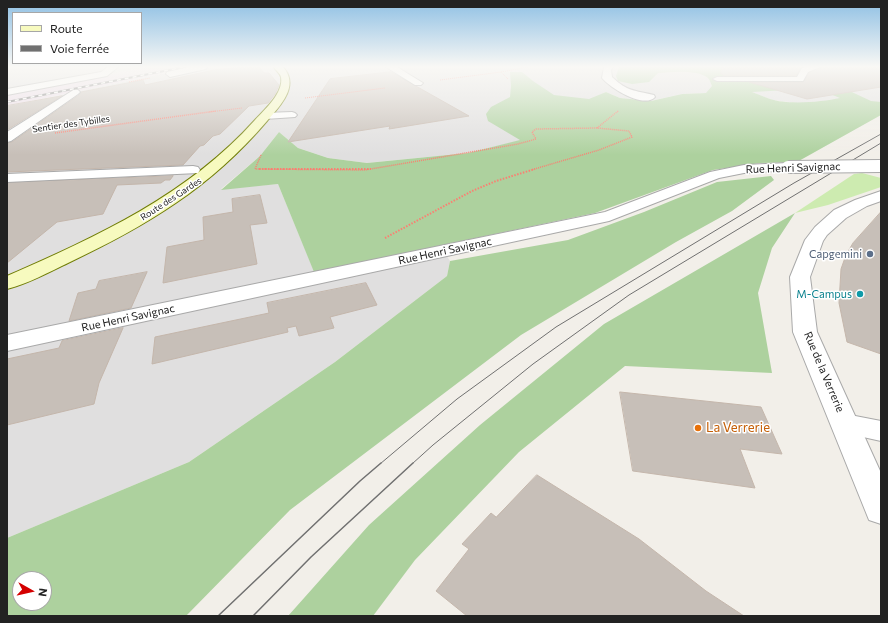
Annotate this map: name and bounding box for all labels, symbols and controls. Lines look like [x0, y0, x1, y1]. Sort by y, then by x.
legend [12, 12, 142, 64]
text: Route [50, 21, 83, 35]
text: Voie ferrée [50, 41, 109, 55]
street label: Sentier des Tybilles [32, 113, 110, 135]
street label: Rue Henri Savignac [745, 160, 841, 176]
street label: Route des Gardes [138, 175, 204, 223]
street label: Rue Henri Savignac [397, 235, 493, 267]
place label: Capgemini [809, 247, 862, 261]
marker: Capgemini [865, 249, 875, 259]
place label: M-Campus [796, 287, 852, 301]
marker: M-Campus [855, 289, 865, 299]
street label: Rue Henri Savignac [80, 302, 176, 334]
street label: Rue de la Verrerie [801, 330, 847, 414]
place label: La Verrerie [706, 420, 770, 436]
marker: La Verrerie [693, 423, 703, 433]
north arrow [12, 571, 52, 611]
text: N [36, 588, 50, 598]

